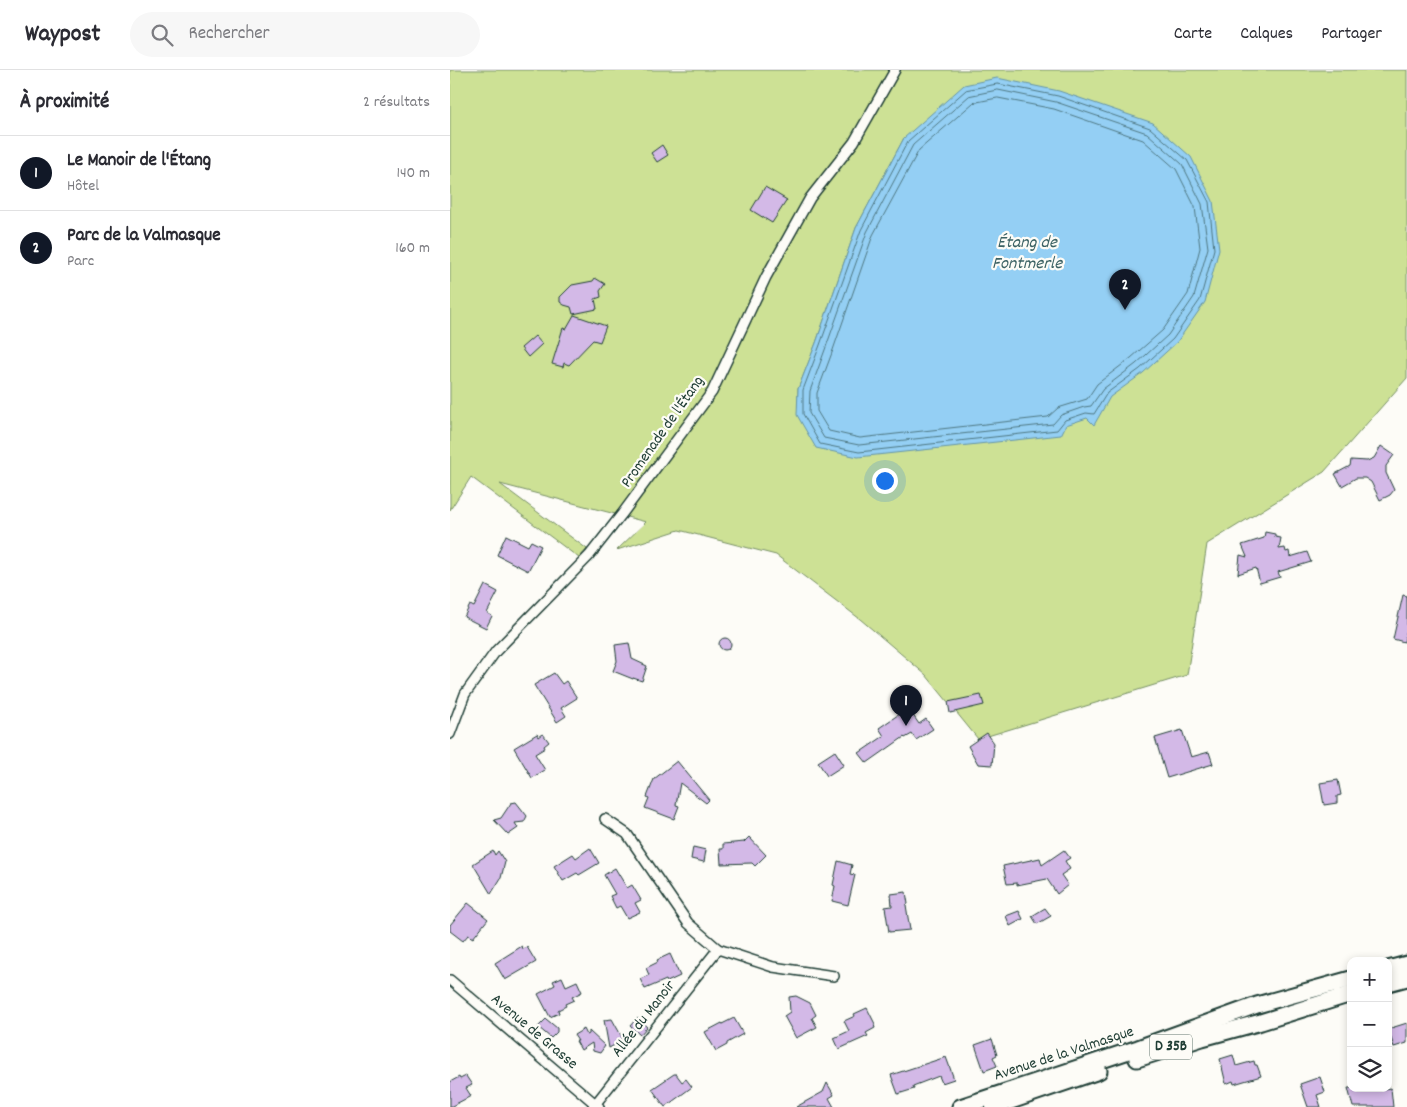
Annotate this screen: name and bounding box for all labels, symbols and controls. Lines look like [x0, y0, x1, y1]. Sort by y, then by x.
search box [130, 12, 480, 57]
text: Waypost [25, 18, 100, 52]
icon: search [148, 21, 176, 49]
text: Rechercher [188, 21, 270, 48]
text: Carte [1174, 22, 1212, 47]
text: Calques [1240, 22, 1293, 47]
text: Partager [1321, 22, 1382, 47]
text: À proximité [20, 88, 109, 118]
text: 2 résultats [363, 91, 430, 114]
text: Le Manoir de l'Étang [67, 148, 211, 175]
text: 1 [34, 162, 38, 185]
text: 140 m [396, 162, 430, 185]
text: Hôtel [67, 175, 99, 198]
text: Parc de la Valmasque [67, 223, 221, 250]
water label: Étang de Fontmerle [992, 231, 1063, 277]
text: 2 [33, 237, 40, 260]
text: 160 m [395, 237, 430, 260]
text: Parc [67, 250, 94, 273]
pin: 2 [1109, 269, 1141, 310]
street label: Promenade de l'Étang [616, 371, 710, 493]
your location [872, 468, 898, 494]
pin: 1 [890, 685, 922, 726]
map controls [1347, 957, 1392, 1092]
button: + [1347, 957, 1392, 1002]
street label: Allée du Manoir [607, 976, 682, 1062]
street label: Avenue de Grasse [485, 989, 583, 1075]
button: − [1347, 1002, 1392, 1047]
street label: Avenue de la Valmasque [991, 1021, 1137, 1087]
road number: D 35B [1150, 1034, 1192, 1060]
button: layers [1347, 1047, 1392, 1092]

